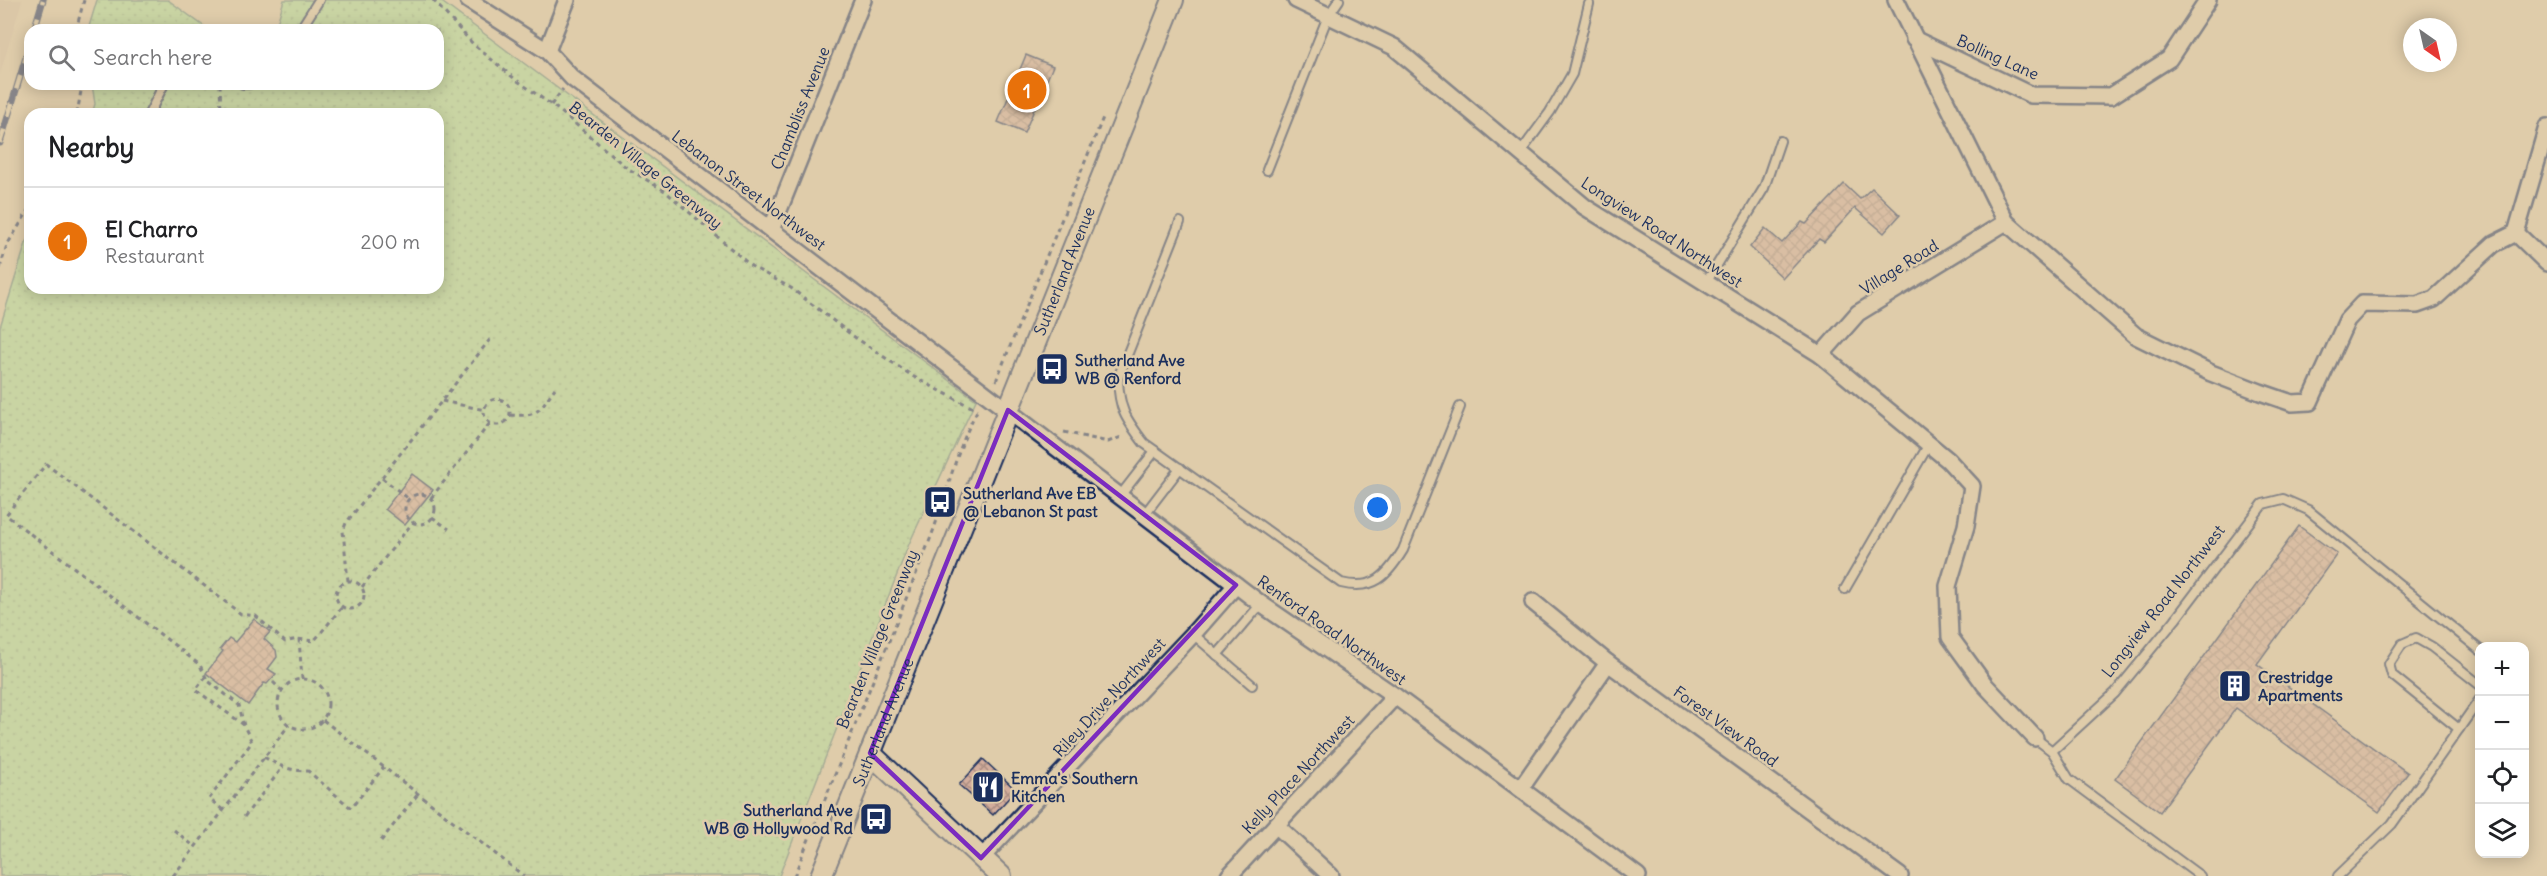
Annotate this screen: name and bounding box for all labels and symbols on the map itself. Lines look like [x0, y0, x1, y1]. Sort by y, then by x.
north arrow [2403, 18, 2457, 72]
street label: Bolling Lane [1954, 30, 2042, 84]
street label: Chambliss Avenue [766, 44, 834, 172]
pin: 1 [1008, 68, 1046, 112]
street label: Bearden Village Greenway [565, 97, 727, 233]
street label: Lebanon Street Northwest [668, 126, 830, 255]
street label: Longview Road Northwest [1578, 172, 1747, 292]
street label: Sutherland Avenue [1029, 204, 1099, 338]
street label: Village Road [1856, 235, 1942, 299]
place label: Sutherland Ave WB @ Renford [1075, 350, 1185, 389]
bus stop icon: Sutherland Ave WB @ Renford [1034, 351, 1070, 387]
place label: Sutherland Ave EB @ Lebanon St past [963, 483, 1098, 522]
bus stop icon: Sutherland Ave EB @ Lebanon St past [922, 484, 958, 520]
your location [1363, 493, 1392, 522]
street label: Longview Road Northwest [2097, 520, 2229, 681]
street label: Bearden Village Greenway [832, 546, 922, 732]
street label: Renford Road Northwest [1254, 571, 1411, 689]
street label: Riley Drive Northwest [1049, 633, 1170, 761]
street label: Sutherland Avenue [848, 655, 918, 789]
place label: Crestridge Apartments [2258, 667, 2343, 706]
building icon: Crestridge Apartments [2217, 668, 2253, 704]
street label: Forest View Road [1670, 681, 1782, 771]
street label: Kelly Place Northwest [1238, 710, 1359, 838]
place label: Emma's Southern Kitchen [1011, 768, 1138, 806]
restaurant icon: Emma's Southern Kitchen [970, 769, 1006, 805]
place label: Sutherland Ave WB @ Hollywood Rd [704, 800, 854, 839]
bus stop icon: Sutherland Ave WB @ Hollywood Rd [858, 801, 894, 837]

